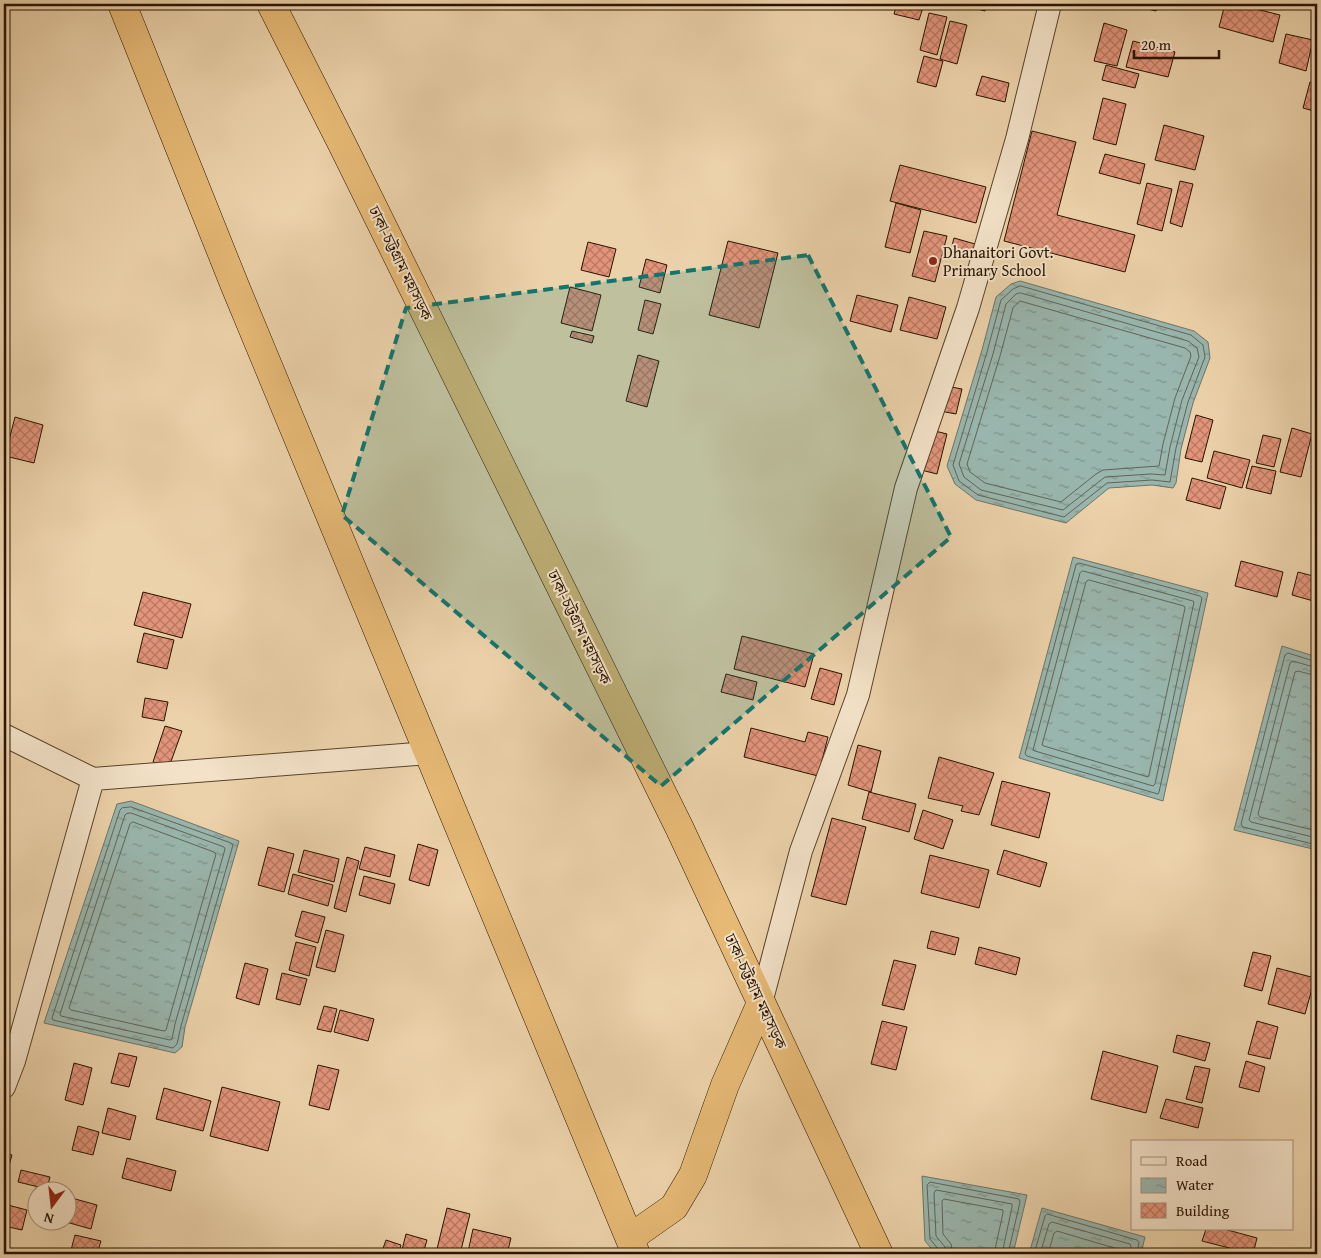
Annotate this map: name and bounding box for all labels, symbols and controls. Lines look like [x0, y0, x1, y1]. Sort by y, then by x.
scale bar [1134, 28, 1218, 60]
text: 20 m [1141, 34, 1172, 55]
street label: ঢাকা-চট্টগ্রাম মহাসড়ক [362, 201, 439, 325]
place label: Dhanaitori Govt. Primary School [943, 240, 1054, 282]
marker: Dhanaitori Govt. Primary School [927, 255, 939, 267]
street label: ঢাকা-চট্টগ্রাম মহাসড়ক [541, 565, 618, 689]
street label: ঢাকা-চট্টগ্রাম মহাসড়ক [718, 928, 794, 1053]
legend [1131, 1140, 1294, 1230]
text: Road [1176, 1150, 1207, 1171]
text: Water [1176, 1174, 1214, 1195]
north arrow [28, 1180, 78, 1230]
text: Building [1176, 1200, 1230, 1221]
text: N [41, 1208, 56, 1229]

